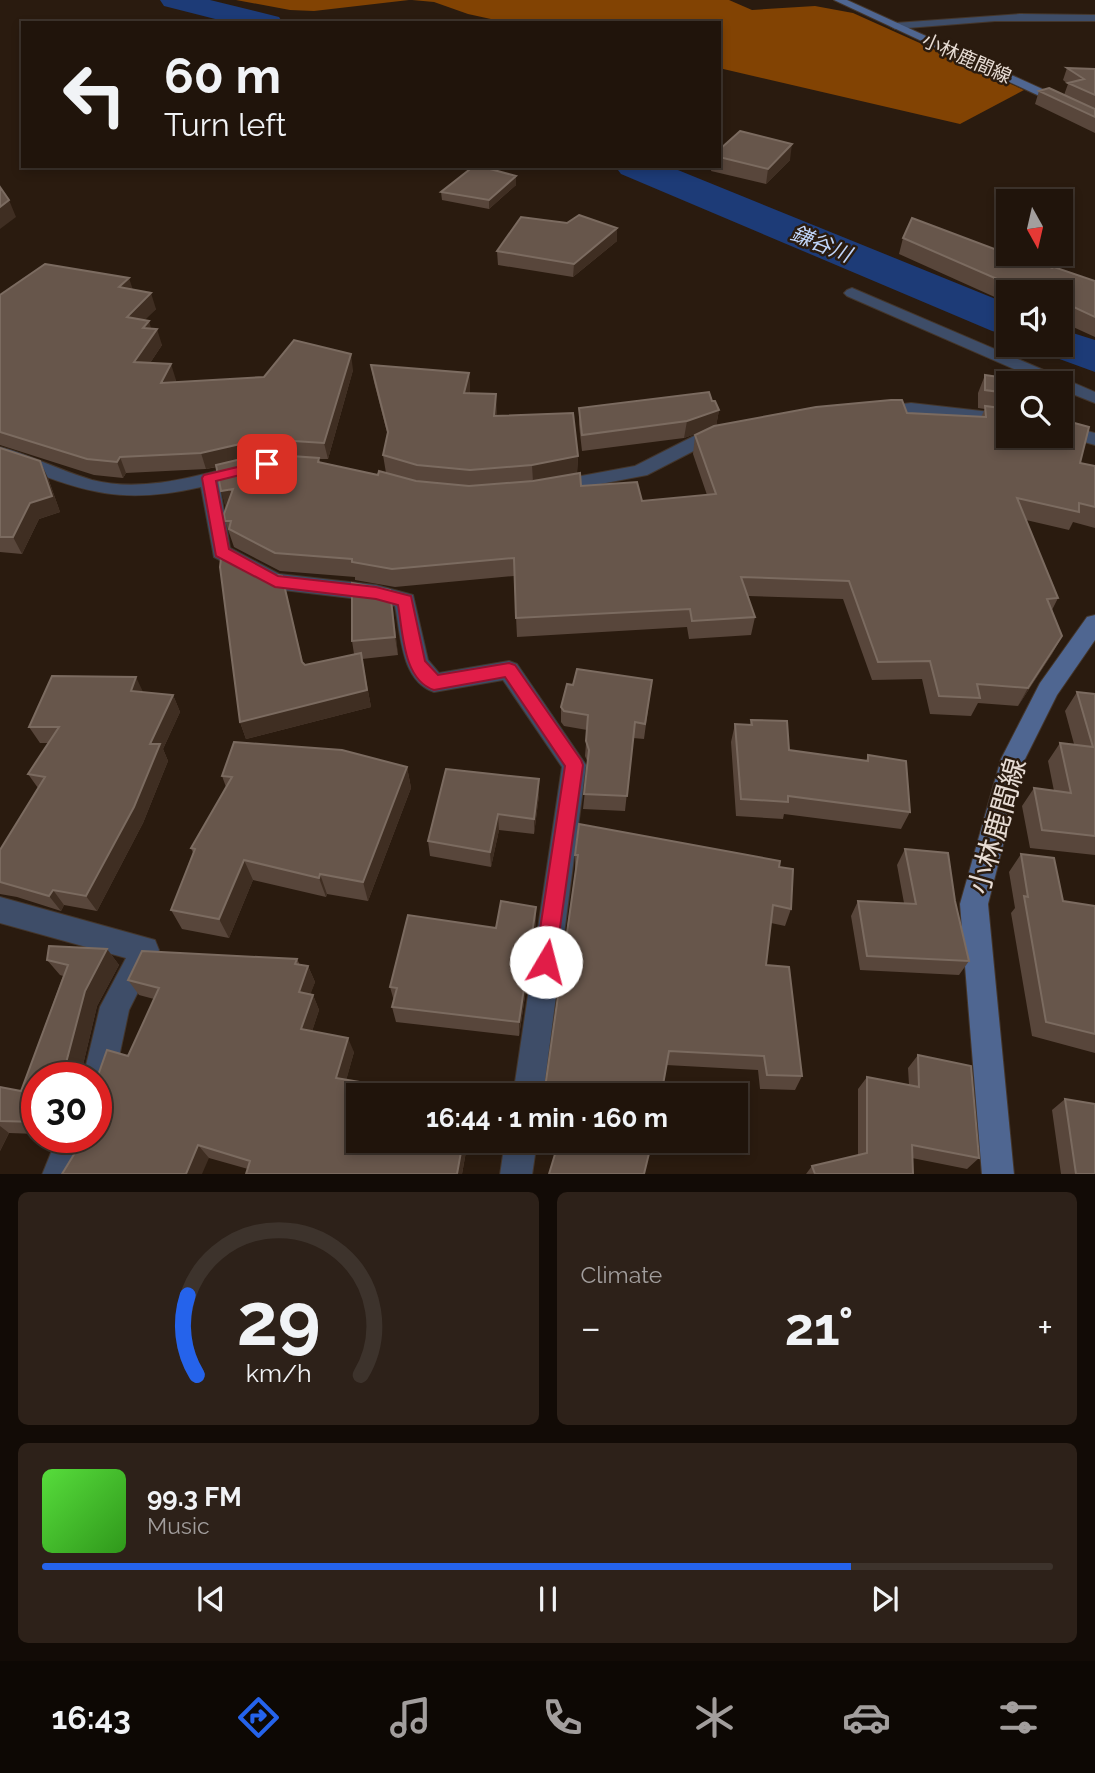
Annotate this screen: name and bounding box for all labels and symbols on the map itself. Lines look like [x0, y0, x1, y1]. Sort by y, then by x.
street label: 小林鹿間線 [919, 29, 1015, 87]
north arrow [996, 189, 1073, 266]
water label: 鎌谷川 [787, 220, 857, 268]
pin [237, 434, 297, 494]
street label: 小林鹿間線 [962, 754, 1033, 898]
position arrow [509, 925, 583, 999]
speed limit sign: 30 [21, 1062, 112, 1153]

